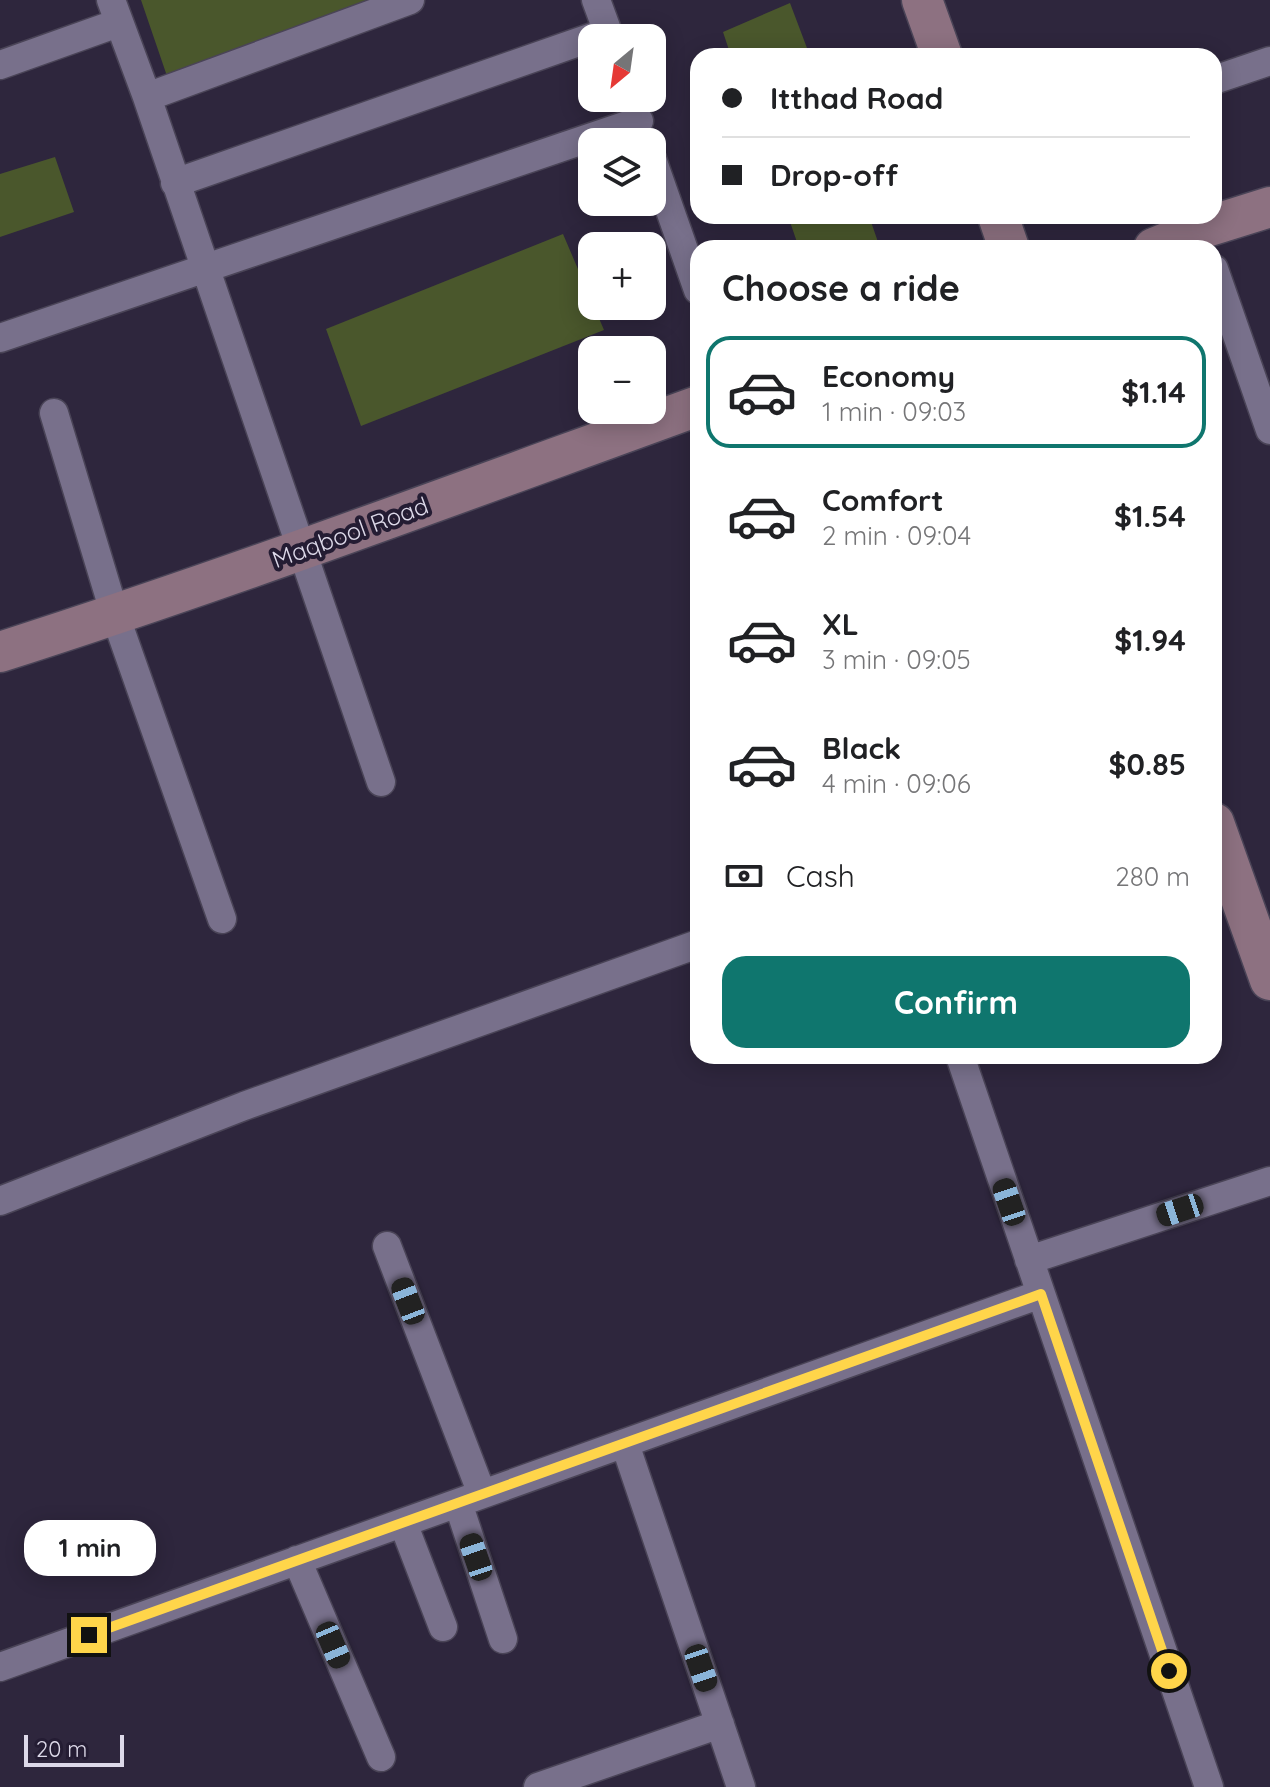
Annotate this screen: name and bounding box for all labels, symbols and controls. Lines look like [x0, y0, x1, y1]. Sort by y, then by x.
north arrow [578, 24, 666, 112]
map controls [578, 24, 666, 424]
text: Itthad Road [770, 79, 943, 117]
button: layers [578, 128, 666, 216]
text: Drop-off [770, 156, 898, 194]
button: + [578, 232, 666, 320]
text: Choose a ride [722, 265, 960, 310]
button: − [578, 336, 666, 424]
icon: car [726, 356, 798, 428]
text: Economy [822, 357, 955, 395]
text: $1.14 [1121, 373, 1186, 411]
text: 1 min · 09:03 [822, 395, 966, 428]
icon: car [726, 480, 798, 552]
text: Comfort [822, 481, 943, 519]
street label: Maqbool Road [268, 490, 432, 574]
text: $1.54 [1114, 497, 1186, 535]
text: 2 min · 09:04 [822, 519, 971, 552]
icon: car [726, 604, 798, 676]
text: XL [822, 605, 859, 643]
text: $1.94 [1114, 621, 1186, 659]
text: 3 min · 09:05 [822, 643, 971, 676]
icon: car [726, 728, 798, 800]
text: Black [822, 729, 901, 767]
text: $0.85 [1108, 745, 1186, 783]
text: 4 min · 09:06 [822, 767, 971, 800]
icon: cash [722, 854, 766, 898]
text: Cash [786, 857, 855, 895]
text: 280 m [1115, 860, 1190, 893]
button: Confirm [722, 956, 1190, 1048]
car [990, 1175, 1028, 1229]
car [1153, 1191, 1207, 1229]
car [388, 1274, 428, 1328]
callout: 1 min [23, 1519, 155, 1575]
car [457, 1530, 495, 1584]
text: 1 min [59, 1531, 122, 1564]
route end [71, 1617, 107, 1653]
car [313, 1618, 353, 1672]
car [682, 1641, 720, 1695]
route start [1151, 1653, 1187, 1689]
scale bar [24, 1731, 124, 1767]
text: 20 m [36, 1735, 87, 1763]

